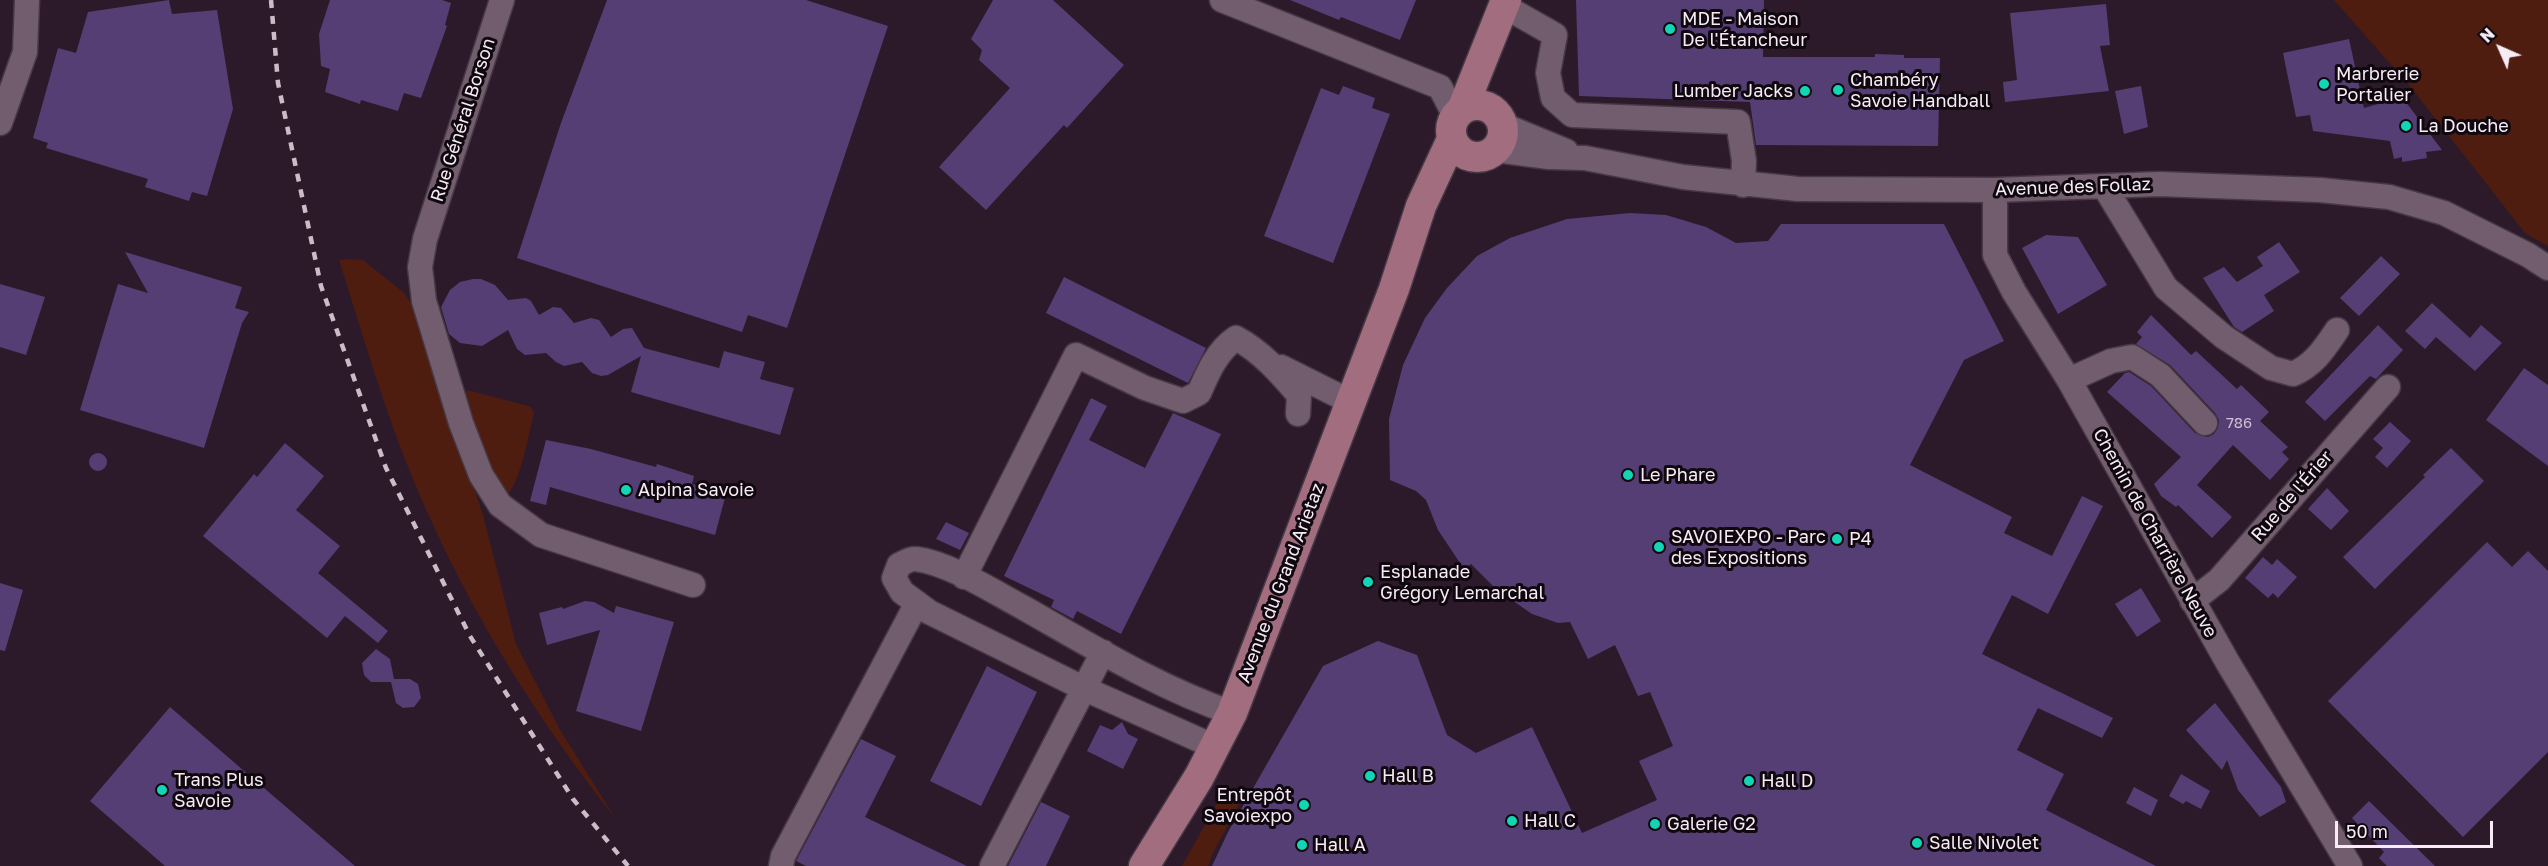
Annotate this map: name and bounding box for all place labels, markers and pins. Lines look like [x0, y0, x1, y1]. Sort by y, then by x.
place label: MDE - Maison De l'Étancheur [1682, 8, 1807, 50]
marker: MDE - Maison De l'Étancheur [1663, 22, 1677, 36]
place label: Marbrerie Portalier [2336, 63, 2419, 106]
place label: Chambéry Savoie Handball [1850, 69, 1990, 112]
marker: Marbrerie Portalier [2317, 77, 2331, 91]
place label: Lumber Jacks [1674, 80, 1793, 102]
marker: Chambéry Savoie Handball [1831, 83, 1845, 97]
marker: Lumber Jacks [1798, 84, 1812, 98]
place label: La Douche [2418, 115, 2509, 137]
marker: La Douche [2399, 119, 2413, 133]
place label: Le Phare [1640, 464, 1715, 486]
marker: Le Phare [1621, 468, 1635, 482]
place label: Alpina Savoie [638, 479, 754, 501]
marker: Alpina Savoie [619, 483, 633, 497]
place label: SAVOIEXPO - Parc des Expositions [1671, 526, 1826, 568]
place label: P4 [1849, 528, 1872, 550]
marker: P4 [1830, 532, 1844, 546]
marker: SAVOIEXPO - Parc des Expositions [1652, 540, 1666, 554]
place label: Esplanade Grégory Lemarchal [1380, 561, 1544, 604]
marker: Esplanade Grégory Lemarchal [1361, 575, 1375, 589]
place label: Hall B [1382, 765, 1434, 787]
place label: Trans Plus Savoie [174, 769, 264, 812]
marker: Hall B [1363, 769, 1377, 783]
place label: Hall D [1761, 770, 1813, 792]
marker: Hall D [1742, 774, 1756, 788]
marker: Trans Plus Savoie [155, 783, 169, 797]
place label: Entrepôt Savoiexpo [1203, 784, 1292, 826]
marker: Entrepôt Savoiexpo [1297, 798, 1311, 812]
place label: Hall C [1524, 810, 1576, 832]
place label: Galerie G2 [1667, 813, 1756, 835]
marker: Hall C [1505, 814, 1519, 828]
marker: Galerie G2 [1648, 817, 1662, 831]
place label: Salle Nivolet [1929, 832, 2039, 854]
place label: Hall A [1314, 834, 1366, 856]
marker: Salle Nivolet [1910, 836, 1924, 850]
marker: Hall A [1295, 838, 1309, 852]

